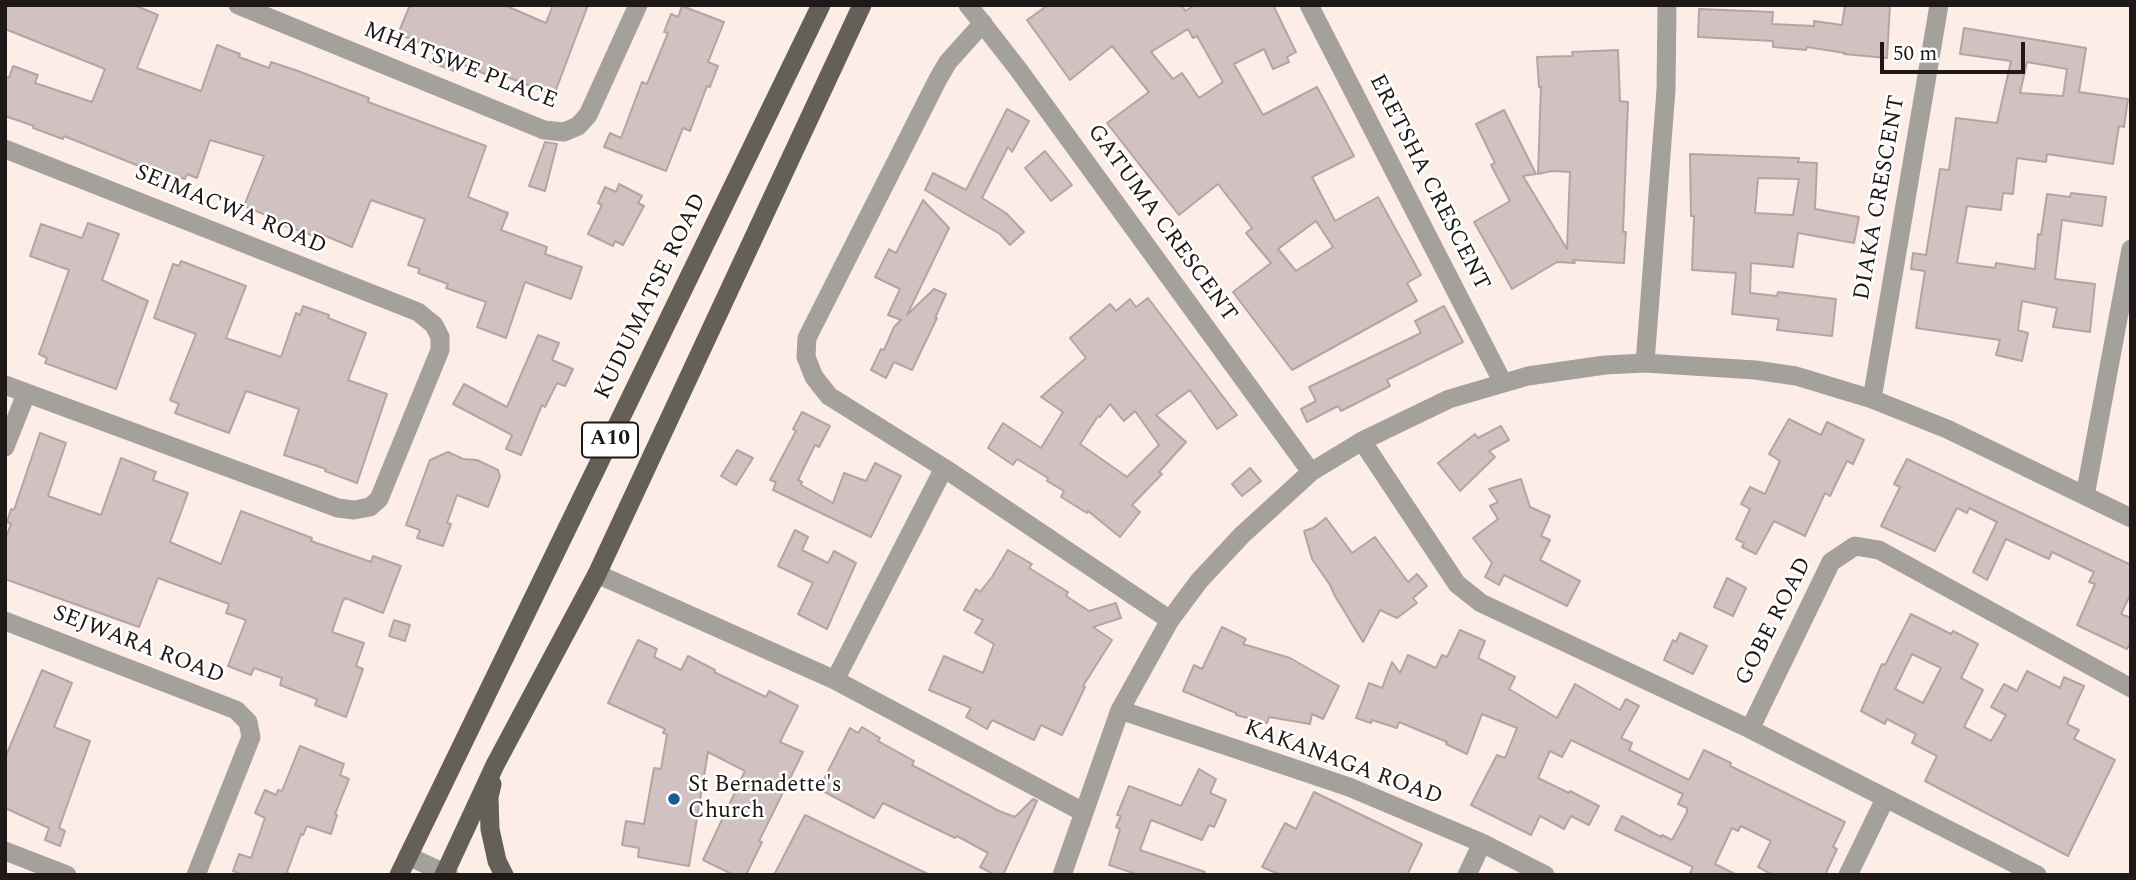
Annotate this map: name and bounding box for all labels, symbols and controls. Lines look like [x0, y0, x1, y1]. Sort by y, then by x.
street label: MHATSWE PLACE [359, 17, 561, 117]
scale bar [1884, 28, 2029, 72]
text: 50 m [1893, 38, 1937, 70]
street label: ERETSHA CRESCENT [1361, 70, 1495, 296]
street label: DIAKA CRESCENT [1849, 93, 1913, 303]
street label: GATUMA CRESCENT [1080, 120, 1242, 328]
street label: SEIMACWA ROAD [130, 160, 330, 262]
street label: KUDUMATSE ROAD [590, 189, 714, 405]
road number: A10 [582, 422, 638, 458]
street label: GOBE ROAD [1731, 553, 1819, 691]
street label: SEJWARA ROAD [48, 601, 228, 691]
street label: KAKANAGA ROAD [1240, 715, 1446, 813]
place label: St Bernadette's Church [688, 772, 842, 826]
marker: St Bernadette's Church [666, 791, 682, 807]

